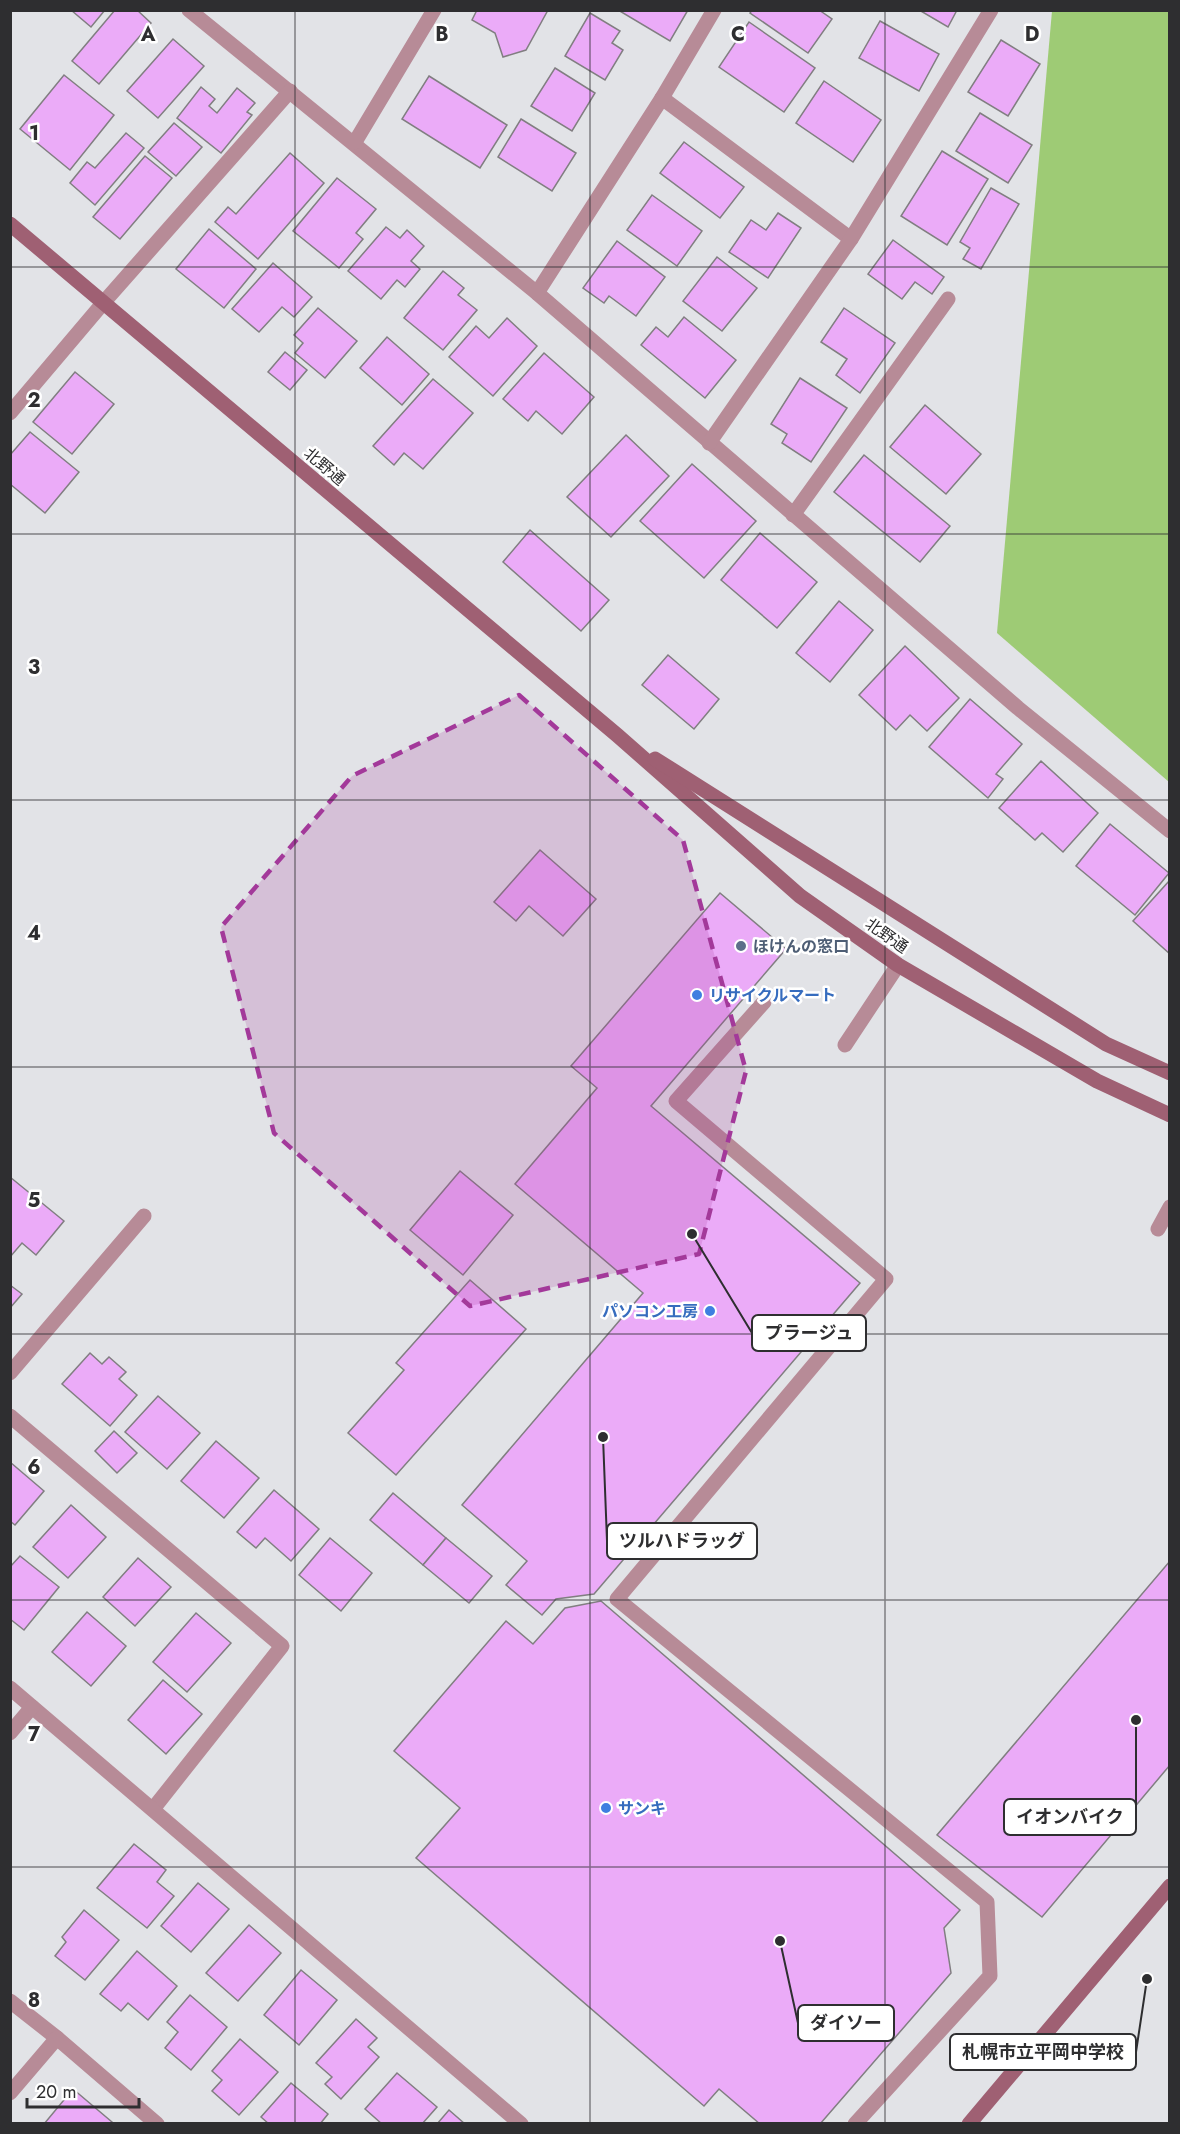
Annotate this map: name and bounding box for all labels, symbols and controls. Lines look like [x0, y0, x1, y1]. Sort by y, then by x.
text: A [140, 20, 156, 49]
text: B [435, 20, 449, 49]
text: C [731, 20, 745, 49]
text: D [1025, 20, 1039, 49]
text: 1 [29, 119, 39, 148]
text: 2 [27, 386, 41, 415]
street label: 北野通 [299, 442, 350, 491]
text: 3 [28, 653, 40, 682]
street label: 北野通 [860, 912, 913, 959]
text: 4 [27, 919, 41, 948]
place label: ほけんの窓口 [753, 935, 849, 958]
marker: ほけんの窓口 [734, 939, 748, 953]
place label: リサイクルマート [709, 984, 836, 1007]
marker: リサイクルマート [690, 988, 704, 1002]
text: 5 [28, 1186, 41, 1215]
place label: パソコン工房 [602, 1300, 698, 1323]
marker: パソコン工房 [703, 1304, 717, 1318]
callout: プラージュ [752, 1315, 866, 1351]
text: プラージュ [765, 1320, 853, 1346]
text: 6 [27, 1453, 41, 1482]
callout: ツルハドラッグ [607, 1523, 757, 1559]
text: ツルハドラッグ [619, 1528, 745, 1554]
text: 7 [28, 1720, 41, 1749]
place label: サンキ [618, 1797, 666, 1820]
callout: イオンバイク [1004, 1799, 1136, 1835]
marker: サンキ [599, 1801, 613, 1815]
text: イオンバイク [1016, 1804, 1124, 1830]
text: 8 [28, 1986, 40, 2015]
callout: ダイソー [798, 2005, 894, 2041]
text: ダイソー [810, 2010, 882, 2036]
callout: 札幌市立平岡中学校 [950, 2034, 1136, 2070]
text: 札幌市立平岡中学校 [962, 2039, 1124, 2065]
scale bar [27, 2071, 140, 2109]
text: 20 m [36, 2079, 76, 2105]

